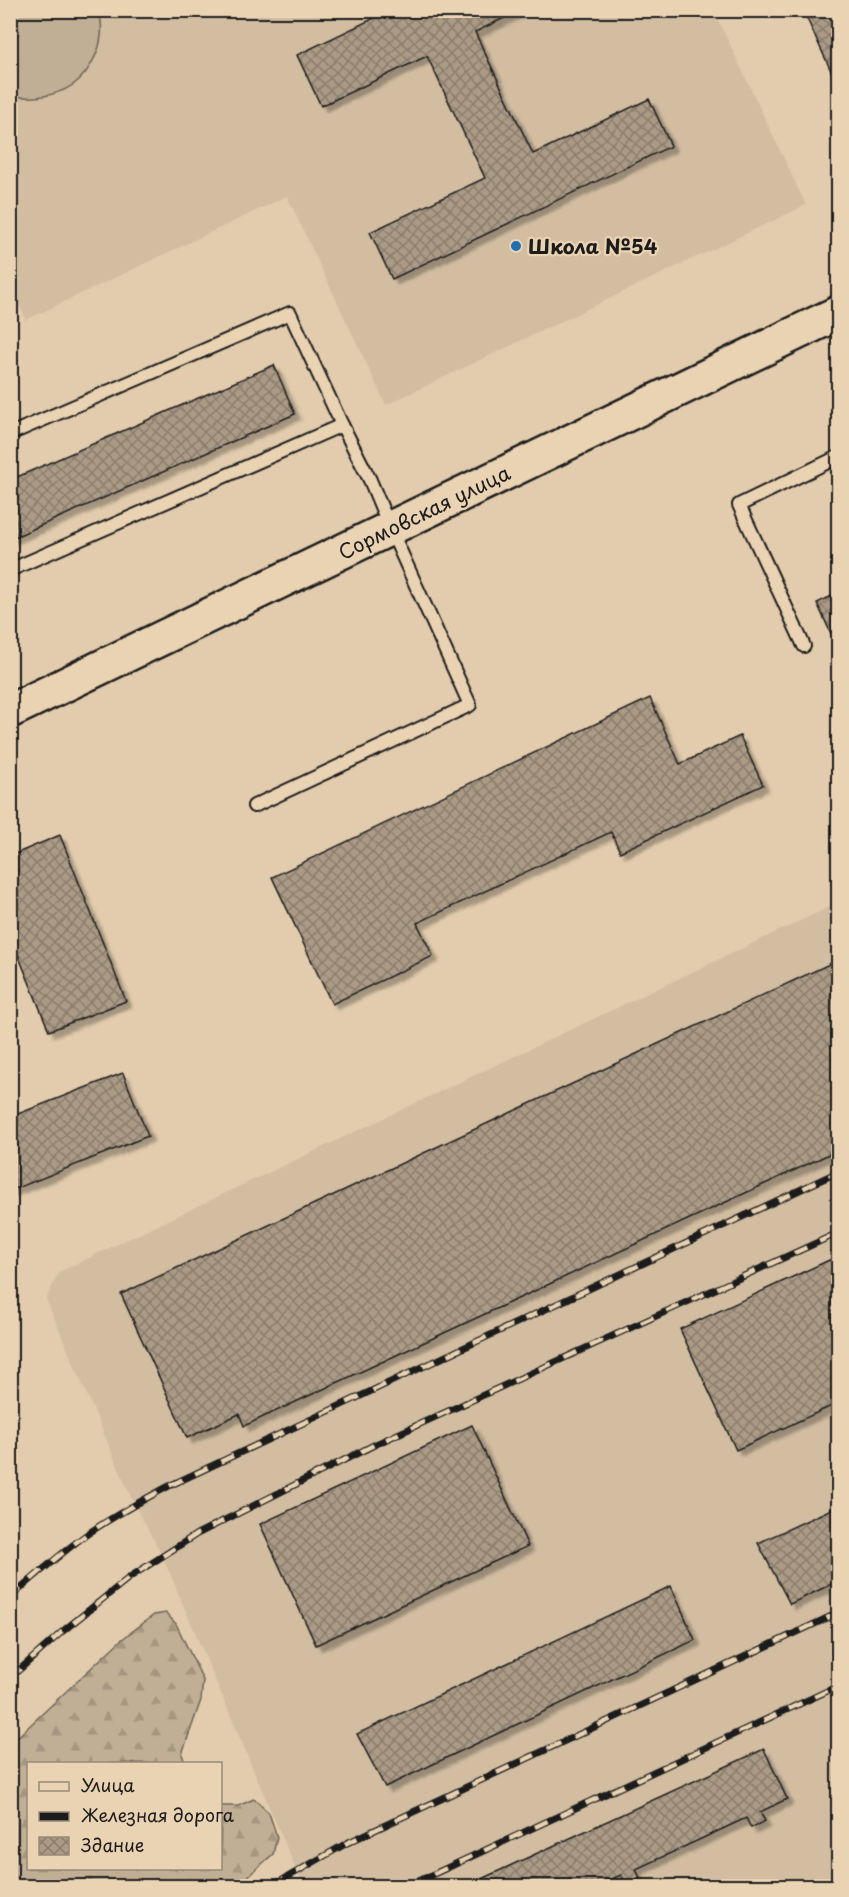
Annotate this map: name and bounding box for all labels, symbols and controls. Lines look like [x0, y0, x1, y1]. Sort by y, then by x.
place label: Школа №54 [528, 231, 658, 261]
marker: Школа №54 [509, 239, 523, 253]
street label: Сормовская улица [333, 457, 515, 567]
legend [27, 1762, 222, 1870]
text: Улица [81, 1771, 135, 1798]
text: Железная дорога [81, 1801, 235, 1828]
text: Здание [81, 1831, 144, 1858]

